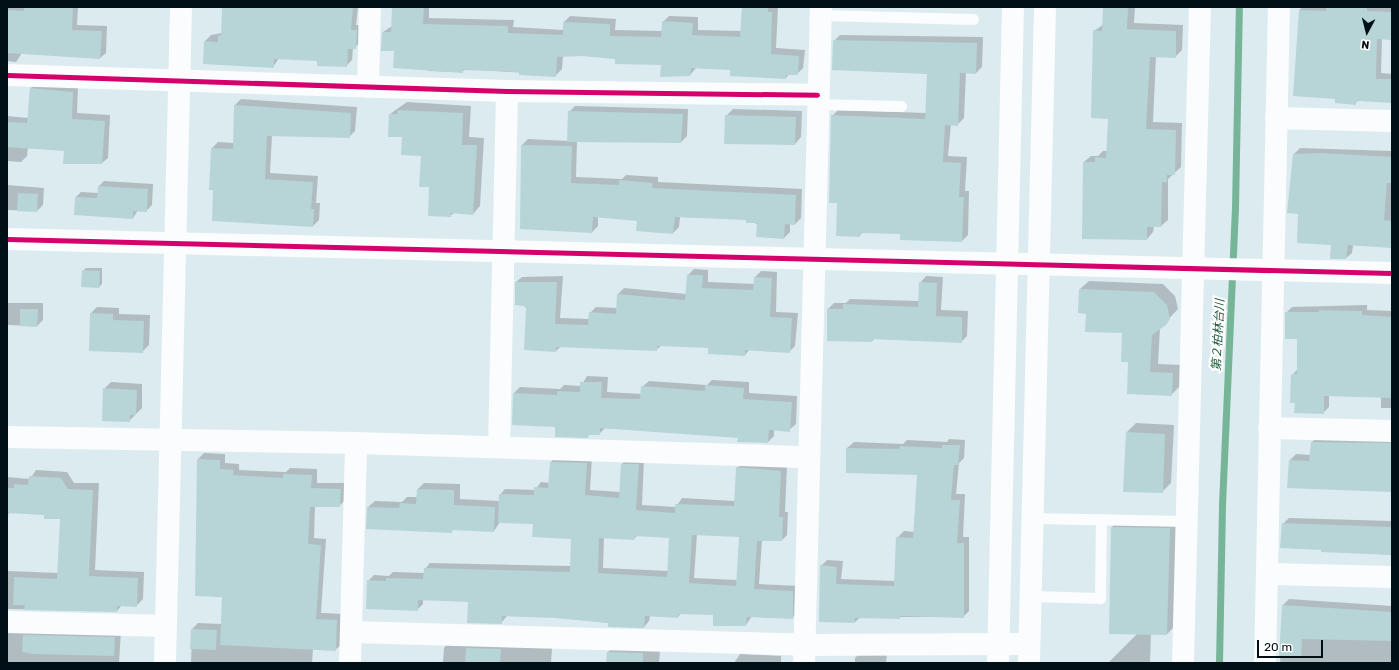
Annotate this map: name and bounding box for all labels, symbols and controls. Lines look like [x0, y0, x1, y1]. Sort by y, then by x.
north arrow [1347, 12, 1387, 52]
text: N [1361, 37, 1370, 51]
water label: 第２柏林台川 [1210, 299, 1228, 371]
scale bar [1259, 632, 1325, 658]
text: 20 m [1264, 640, 1292, 654]

